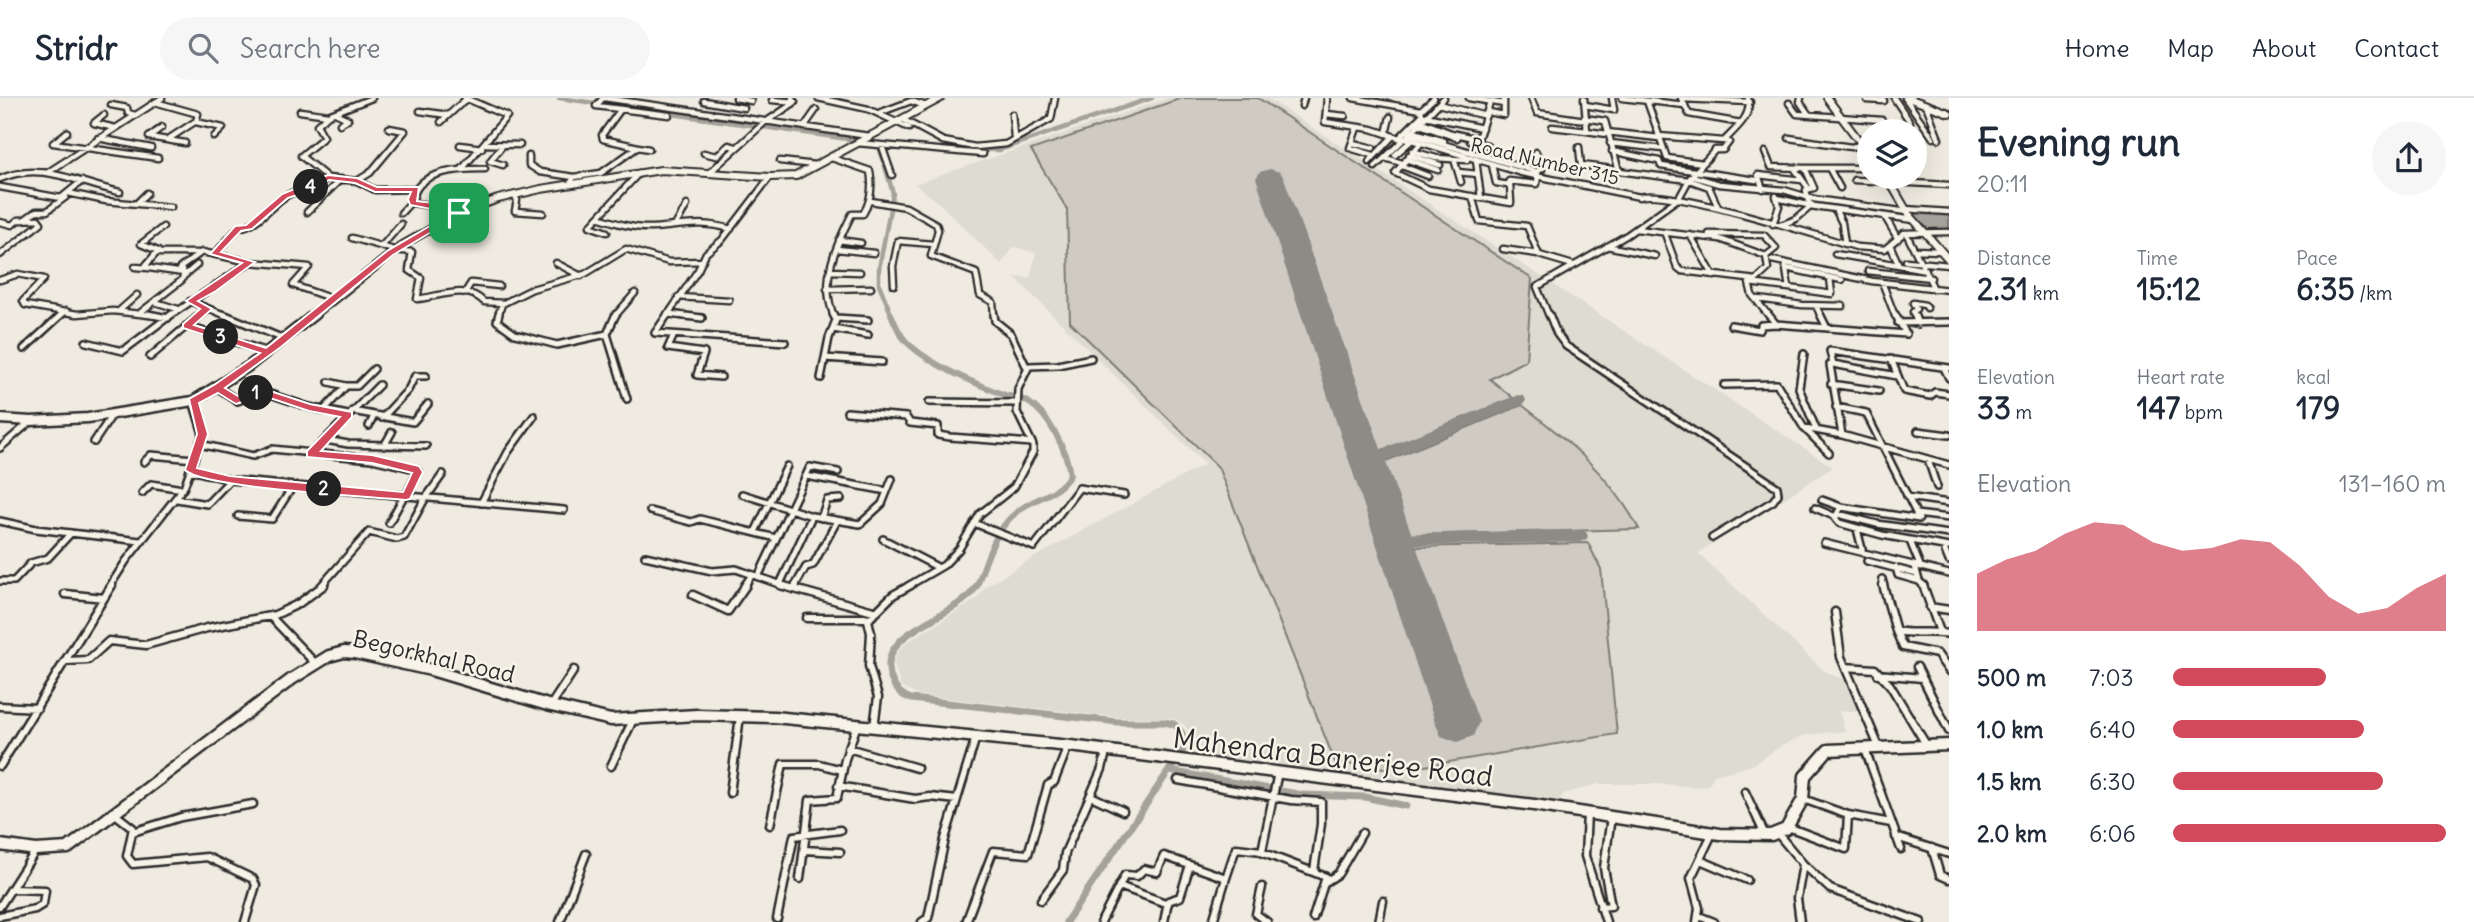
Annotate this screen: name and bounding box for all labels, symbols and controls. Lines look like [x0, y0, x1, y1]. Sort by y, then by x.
search box [160, 17, 650, 80]
text: Stridr [35, 27, 118, 69]
icon: search [184, 29, 222, 67]
text: Search here [240, 32, 381, 65]
text: Home [2065, 33, 2129, 63]
text: Map [2167, 33, 2214, 63]
text: About [2252, 33, 2316, 63]
text: Contact [2354, 33, 2439, 63]
map controls [1857, 119, 1927, 189]
button: layers [1857, 119, 1927, 189]
text: Evening run [1977, 119, 2180, 166]
button: share [2372, 121, 2446, 195]
street label: Road Number 315 [1468, 132, 1622, 190]
text: 20:11 [1977, 169, 2028, 198]
pin: 4 [294, 170, 328, 204]
text: 4 [305, 174, 316, 198]
pin [429, 183, 489, 243]
icon: arrive [440, 194, 478, 232]
text: Distance [1977, 246, 2051, 270]
text: Time [2137, 246, 2178, 270]
text: Pace [2296, 246, 2338, 270]
text: 2.31 [1977, 270, 2028, 308]
text: 15:12 [2137, 270, 2201, 308]
text: 6:35 [2296, 270, 2355, 308]
text: km [2028, 281, 2059, 305]
text: /km [2355, 281, 2393, 305]
pin: 3 [204, 320, 238, 354]
text: 3 [215, 324, 226, 348]
text: Elevation [1977, 365, 2055, 389]
text: Heart rate [2137, 365, 2225, 389]
text: kcal [2296, 365, 2331, 389]
pin: 1 [238, 376, 274, 410]
text: 1 [252, 380, 259, 404]
text: 33 [1977, 389, 2011, 427]
text: 147 [2137, 389, 2180, 427]
text: 179 [2296, 389, 2340, 427]
text: m [2011, 400, 2032, 424]
text: bpm [2180, 400, 2223, 424]
text: Elevation [1977, 469, 2071, 498]
text: 131–160 m [2339, 469, 2446, 498]
pin: 2 [306, 472, 342, 506]
text: 2 [318, 476, 329, 500]
street label: Begorkhal Road [350, 623, 518, 689]
text: 500 m [1977, 663, 2046, 692]
text: 7:03 [2089, 663, 2134, 692]
text: 1.0 km [1977, 715, 2043, 744]
text: 6:40 [2089, 715, 2136, 744]
street label: Mahendra Banerjee Road [1171, 720, 1495, 794]
text: 1.5 km [1977, 767, 2042, 796]
text: 6:30 [2089, 767, 2136, 796]
text: 2.0 km [1977, 819, 2047, 848]
text: 6:06 [2089, 819, 2136, 848]

